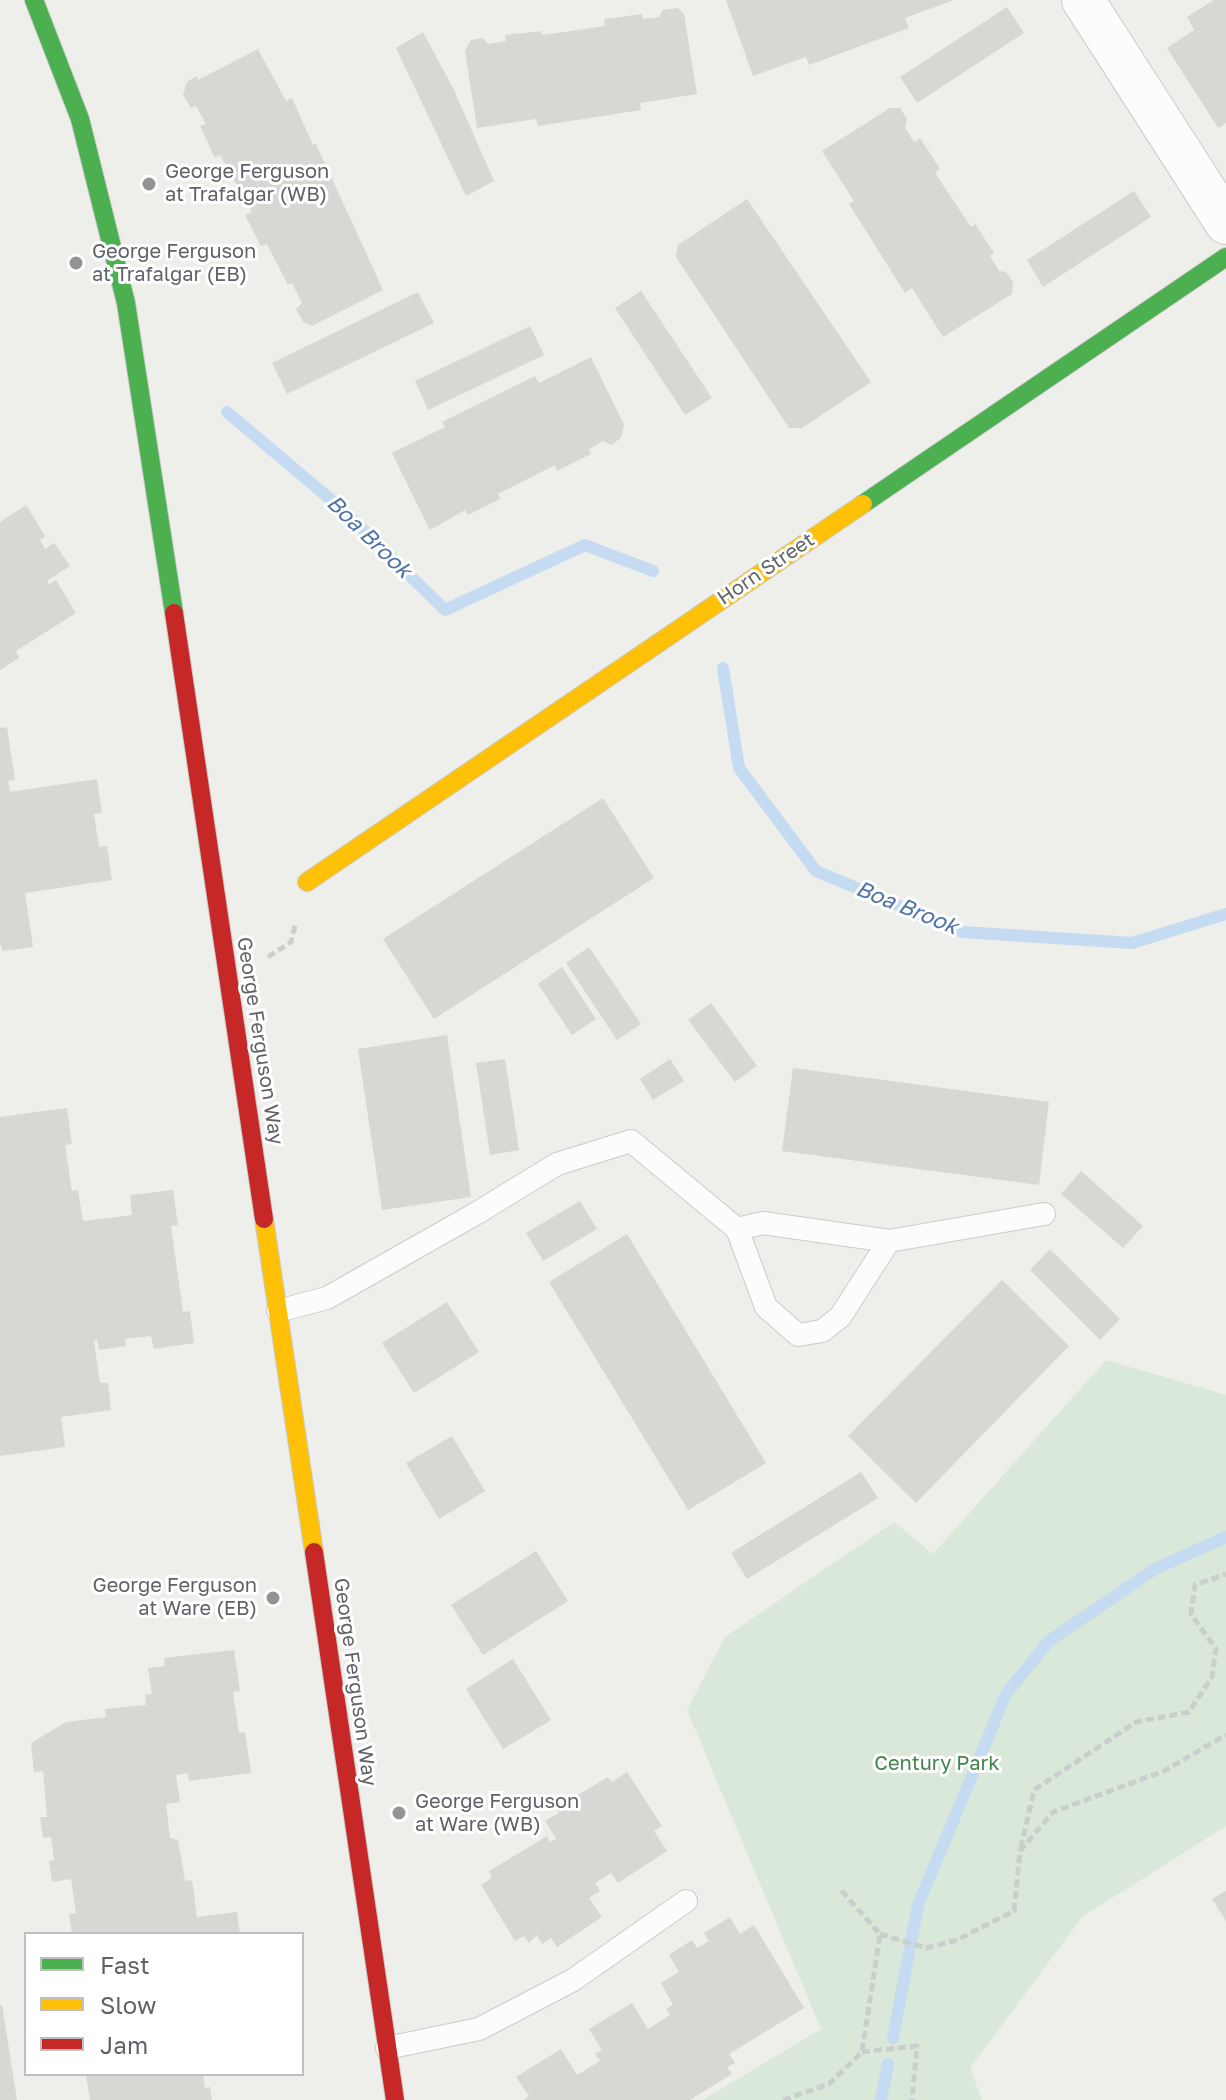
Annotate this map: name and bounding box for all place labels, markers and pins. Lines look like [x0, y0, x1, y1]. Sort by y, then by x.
place label: George Ferguson at Trafalgar (WB) [165, 160, 329, 207]
marker: George Ferguson at Trafalgar (WB) [140, 175, 158, 193]
place label: George Ferguson at Trafalgar (EB) [92, 240, 256, 287]
marker: George Ferguson at Trafalgar (EB) [67, 254, 85, 272]
place label: George Ferguson at Ware (EB) [93, 1574, 257, 1621]
marker: George Ferguson at Ware (EB) [264, 1589, 282, 1607]
place label: George Ferguson at Ware (WB) [415, 1790, 579, 1837]
marker: George Ferguson at Ware (WB) [390, 1804, 408, 1822]

